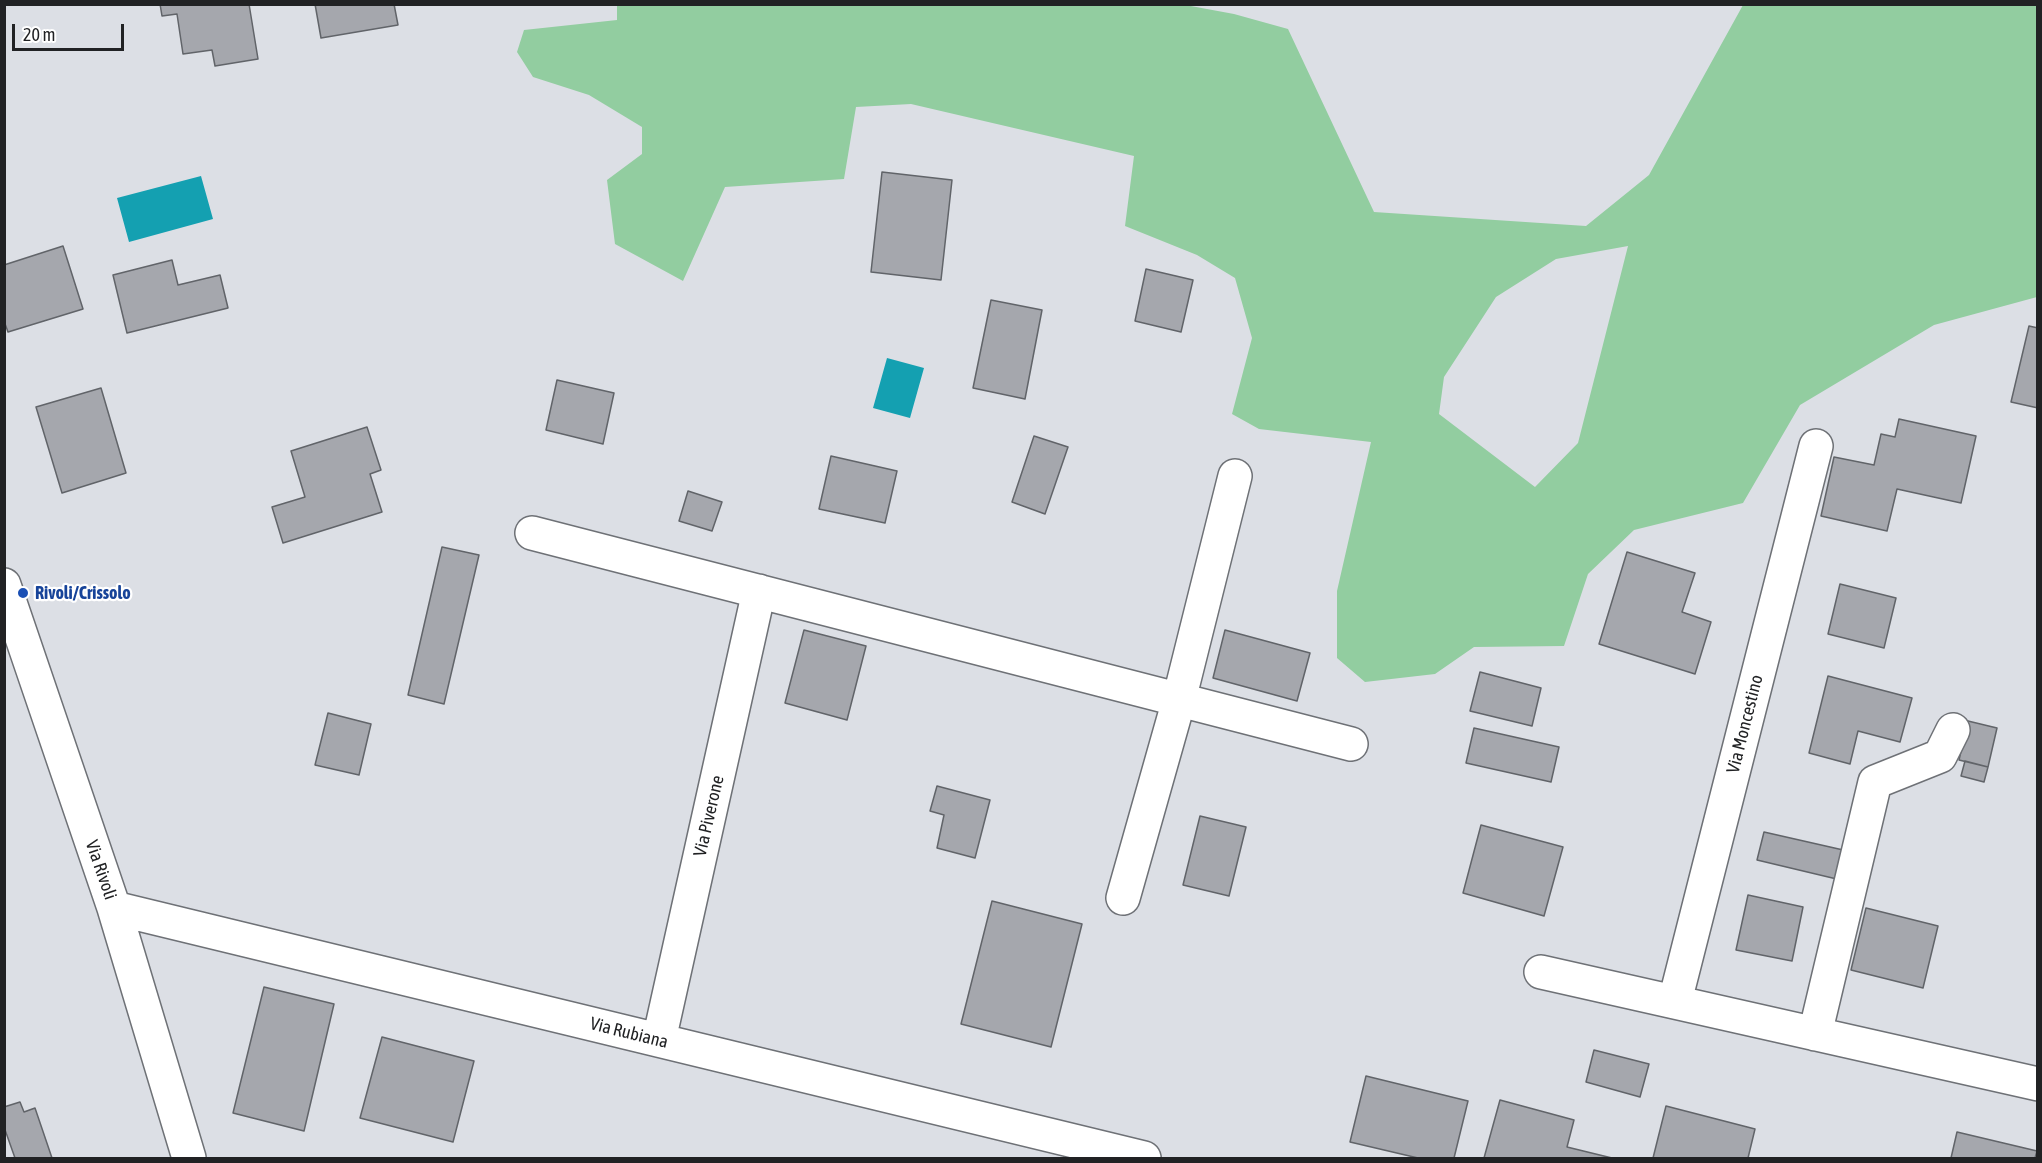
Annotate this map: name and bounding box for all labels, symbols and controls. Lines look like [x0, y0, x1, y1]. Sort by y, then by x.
scale bar [15, 12, 128, 50]
text: 20 m [23, 24, 55, 45]
place label: Rivoli/Crissolo [35, 582, 131, 604]
marker: Rivoli/Crissolo [16, 586, 30, 600]
street label: Via Moncestino [1722, 673, 1768, 775]
street label: Via Piverone [689, 773, 729, 859]
street label: Via Rivoli [81, 837, 121, 903]
street label: Via Rubiana [588, 1013, 670, 1053]

